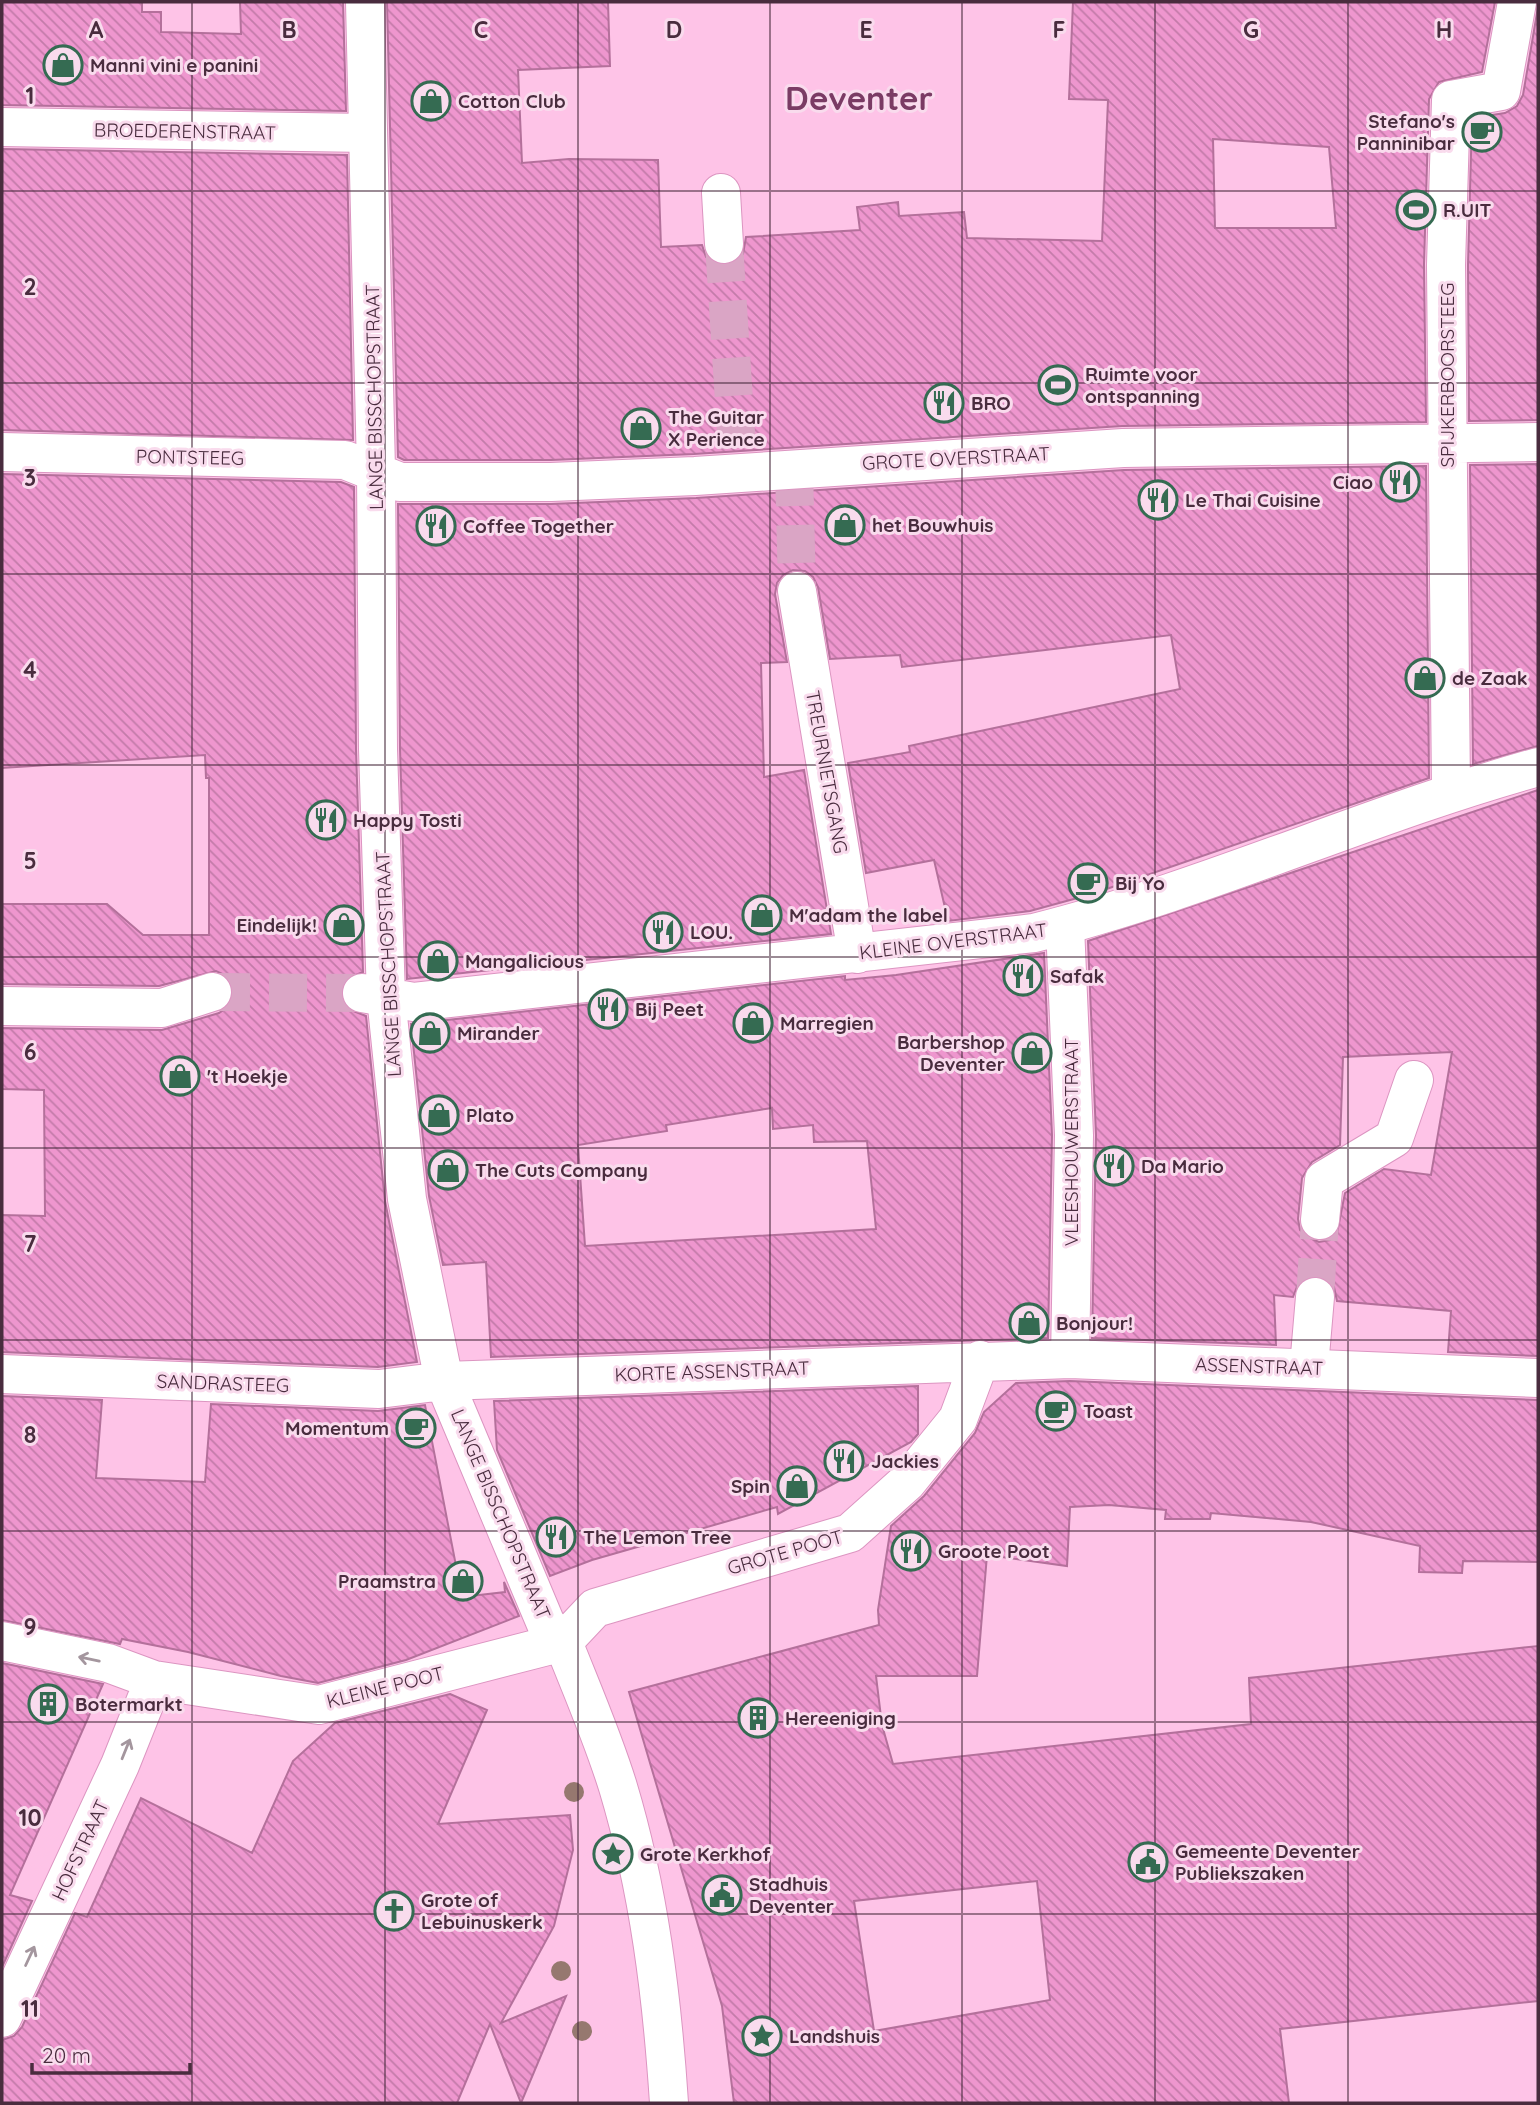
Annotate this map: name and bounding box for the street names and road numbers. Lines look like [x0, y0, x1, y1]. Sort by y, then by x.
street label: BROEDERENSTRAAT [94, 117, 276, 145]
street label: SPIJKERBOORSTEEG [1435, 282, 1459, 468]
street label: LANGE BISSCHOPSTRAAT [360, 284, 388, 510]
street label: GROTE OVERSTRAAT [862, 441, 1050, 475]
street label: PONTSTEEG [136, 444, 244, 470]
street label: TREURNIETSGANG [801, 689, 853, 855]
street label: LANGE BISSCHOPSTRAAT [370, 851, 406, 1077]
street label: KLEINE OVERSTRAAT [858, 918, 1048, 964]
street label: VLEESHOUWERSTRAAT [1059, 1038, 1083, 1246]
street label: ASSENSTRAAT [1194, 1352, 1324, 1380]
street label: KORTE ASSENSTRAAT [614, 1356, 810, 1386]
street label: SANDRASTEEG [156, 1369, 290, 1397]
street label: LANGE BISSCHOPSTRAAT [446, 1405, 556, 1623]
street label: GROTE POOT [725, 1524, 845, 1580]
street label: KLEINE POOT [324, 1661, 446, 1713]
street label: HOFSTRAAT [46, 1796, 114, 1904]

